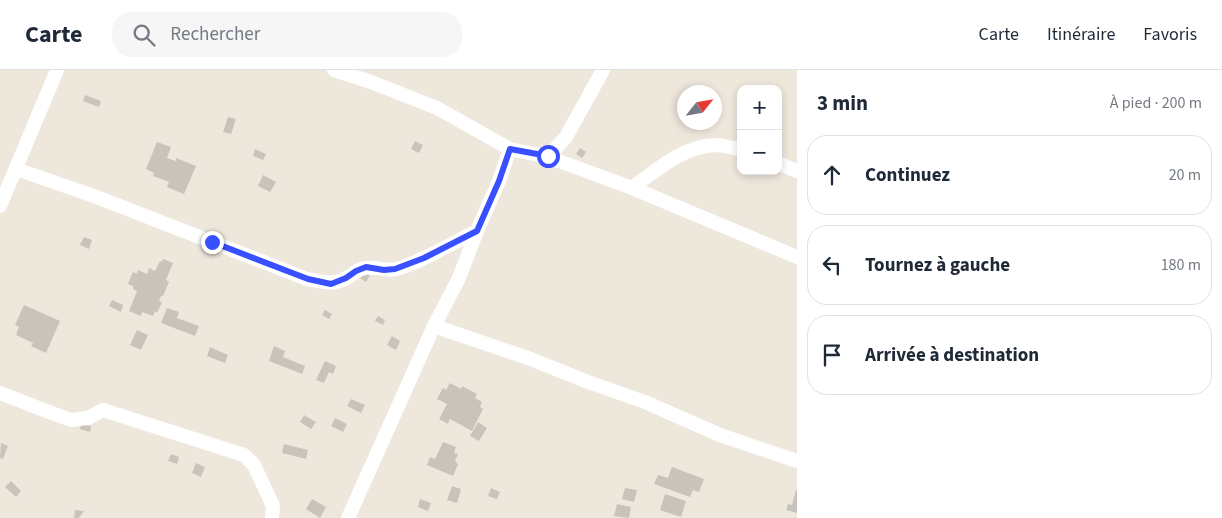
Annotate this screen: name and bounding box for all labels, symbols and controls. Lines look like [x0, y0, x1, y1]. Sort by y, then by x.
search box [112, 12, 462, 57]
text: Carte [25, 17, 82, 52]
icon: search [130, 21, 158, 49]
text: Rechercher [170, 21, 260, 48]
text: Carte [979, 22, 1019, 47]
text: Itinéraire [1047, 22, 1115, 47]
text: Favoris [1143, 22, 1197, 47]
north arrow [677, 85, 722, 130]
map controls [737, 85, 782, 175]
button: + [737, 85, 782, 130]
text: 3 min [817, 88, 868, 118]
text: À pied · 200 m [1110, 92, 1202, 114]
button: − [737, 130, 782, 175]
route start [537, 145, 560, 168]
icon: ahead [818, 161, 846, 189]
text: Continuez [865, 162, 950, 189]
text: 20 m [1169, 164, 1201, 186]
route end [201, 231, 224, 254]
icon: left [818, 251, 846, 279]
text: Tournez à gauche [865, 252, 1010, 279]
text: 180 m [1161, 254, 1201, 276]
icon: arrive [818, 341, 846, 369]
text: Arrivée à destination [865, 342, 1039, 369]

